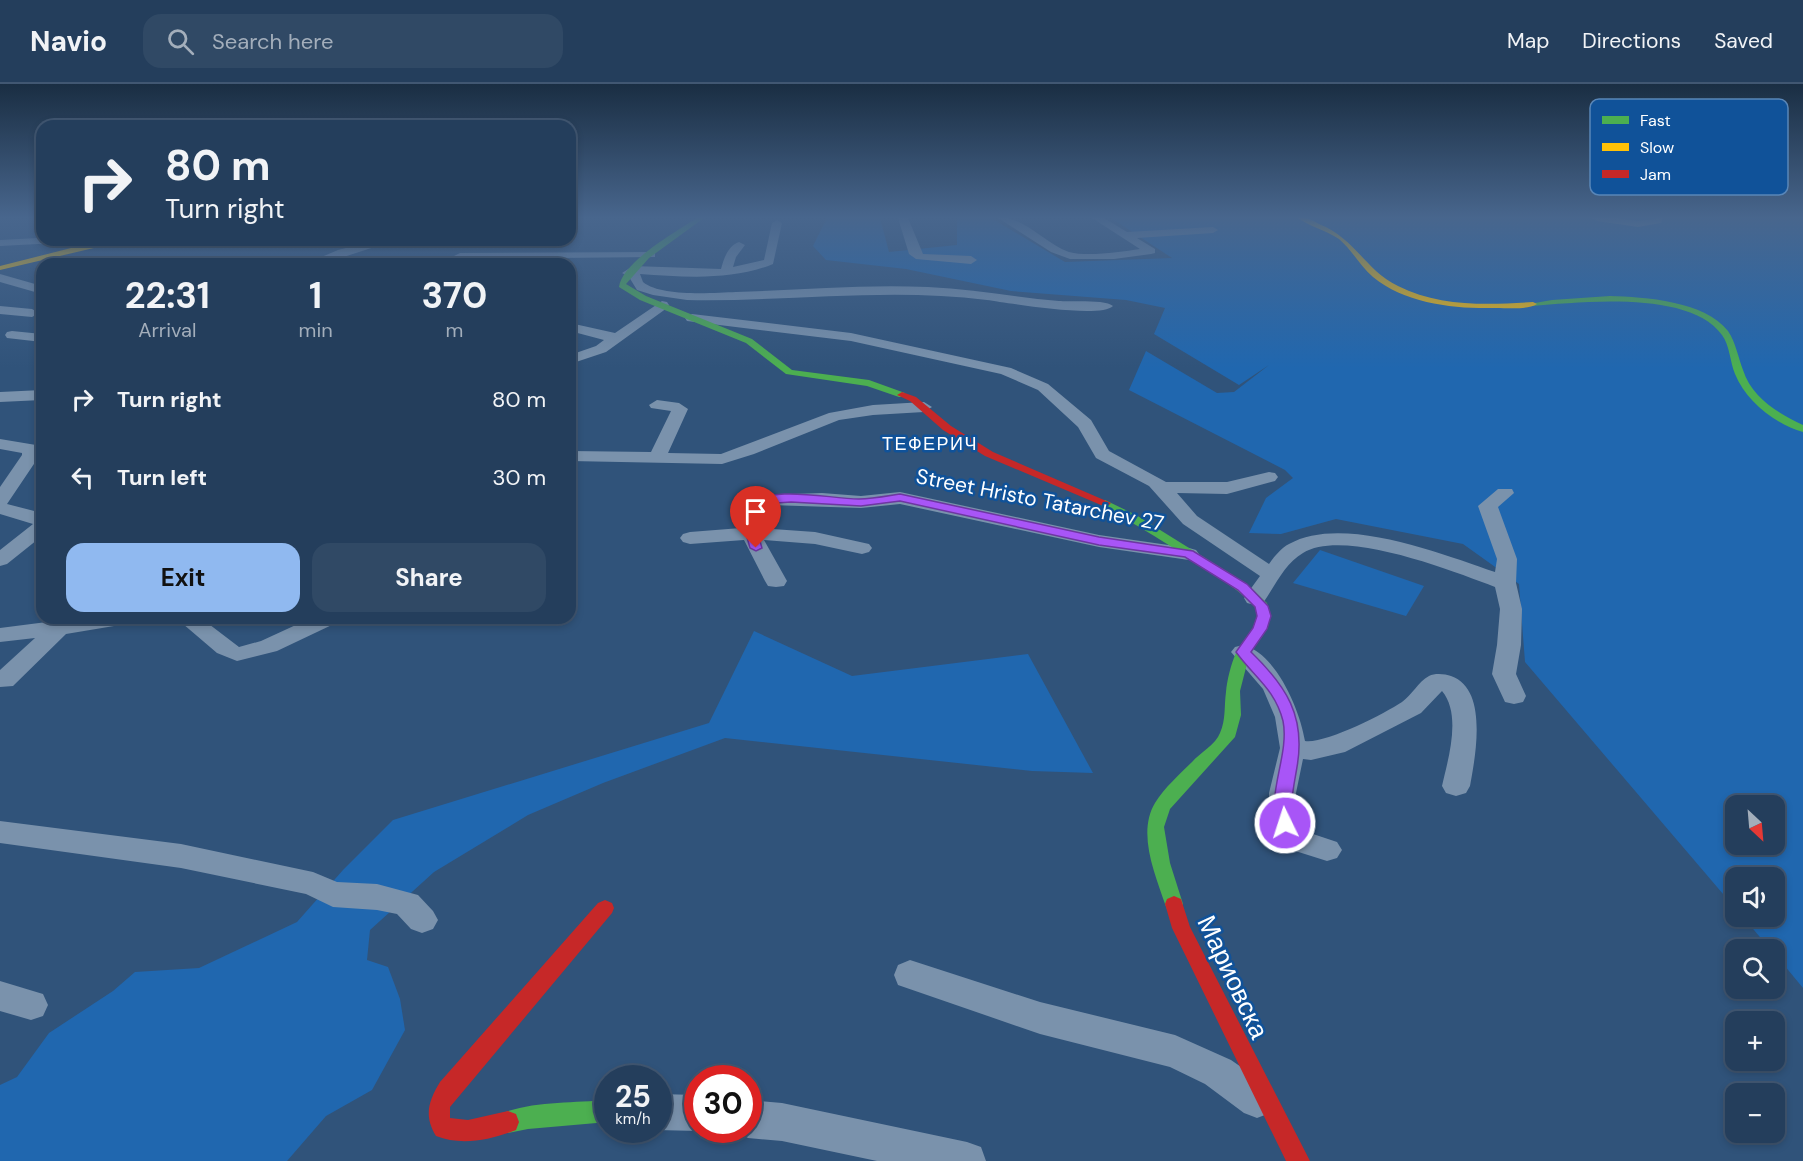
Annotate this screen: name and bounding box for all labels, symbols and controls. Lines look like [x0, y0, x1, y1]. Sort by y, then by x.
search box [143, 14, 563, 68]
text: Navio [30, 23, 107, 60]
icon: search [164, 25, 197, 58]
text: Search here [212, 27, 333, 56]
text: Map [1507, 27, 1549, 55]
text: Directions [1582, 27, 1681, 55]
text: Saved [1714, 27, 1773, 55]
legend [1590, 99, 1788, 195]
text: Fast [1640, 110, 1671, 131]
text: Slow [1640, 137, 1674, 158]
text: 80 m [165, 138, 271, 193]
icon: right [66, 144, 144, 222]
text: Jam [1640, 164, 1671, 185]
text: Turn right [165, 191, 285, 226]
text: 22:31 [125, 272, 210, 319]
text: 1 [309, 272, 322, 319]
text: 370 [421, 272, 487, 319]
text: Arrival [138, 317, 196, 343]
text: min [299, 317, 333, 343]
text: m [445, 317, 463, 343]
icon: right [66, 383, 99, 416]
text: Turn right [117, 385, 222, 414]
text: 80 m [492, 385, 546, 414]
district label: ТЕФЕРИЧ [882, 432, 978, 456]
icon: left [66, 461, 99, 494]
street label: Street Hristo Tatarchev 27 [914, 462, 1166, 538]
text: Turn left [117, 463, 207, 492]
text: 30 m [492, 463, 546, 492]
pin [730, 486, 781, 548]
icon: arrive [739, 495, 772, 528]
button: Exit [66, 543, 300, 612]
button: Share [312, 543, 546, 612]
position arrow [1253, 791, 1317, 855]
north arrow [1725, 795, 1785, 855]
map controls [1725, 795, 1785, 1143]
button: sound [1725, 867, 1785, 927]
street label: Мариовска [1190, 910, 1277, 1045]
button: search [1725, 939, 1785, 999]
button: + [1725, 1011, 1785, 1071]
speed limit sign: 30 [684, 1065, 762, 1143]
text: 25 [615, 1077, 651, 1116]
button: − [1725, 1083, 1785, 1143]
text: km/h [615, 1109, 651, 1129]

